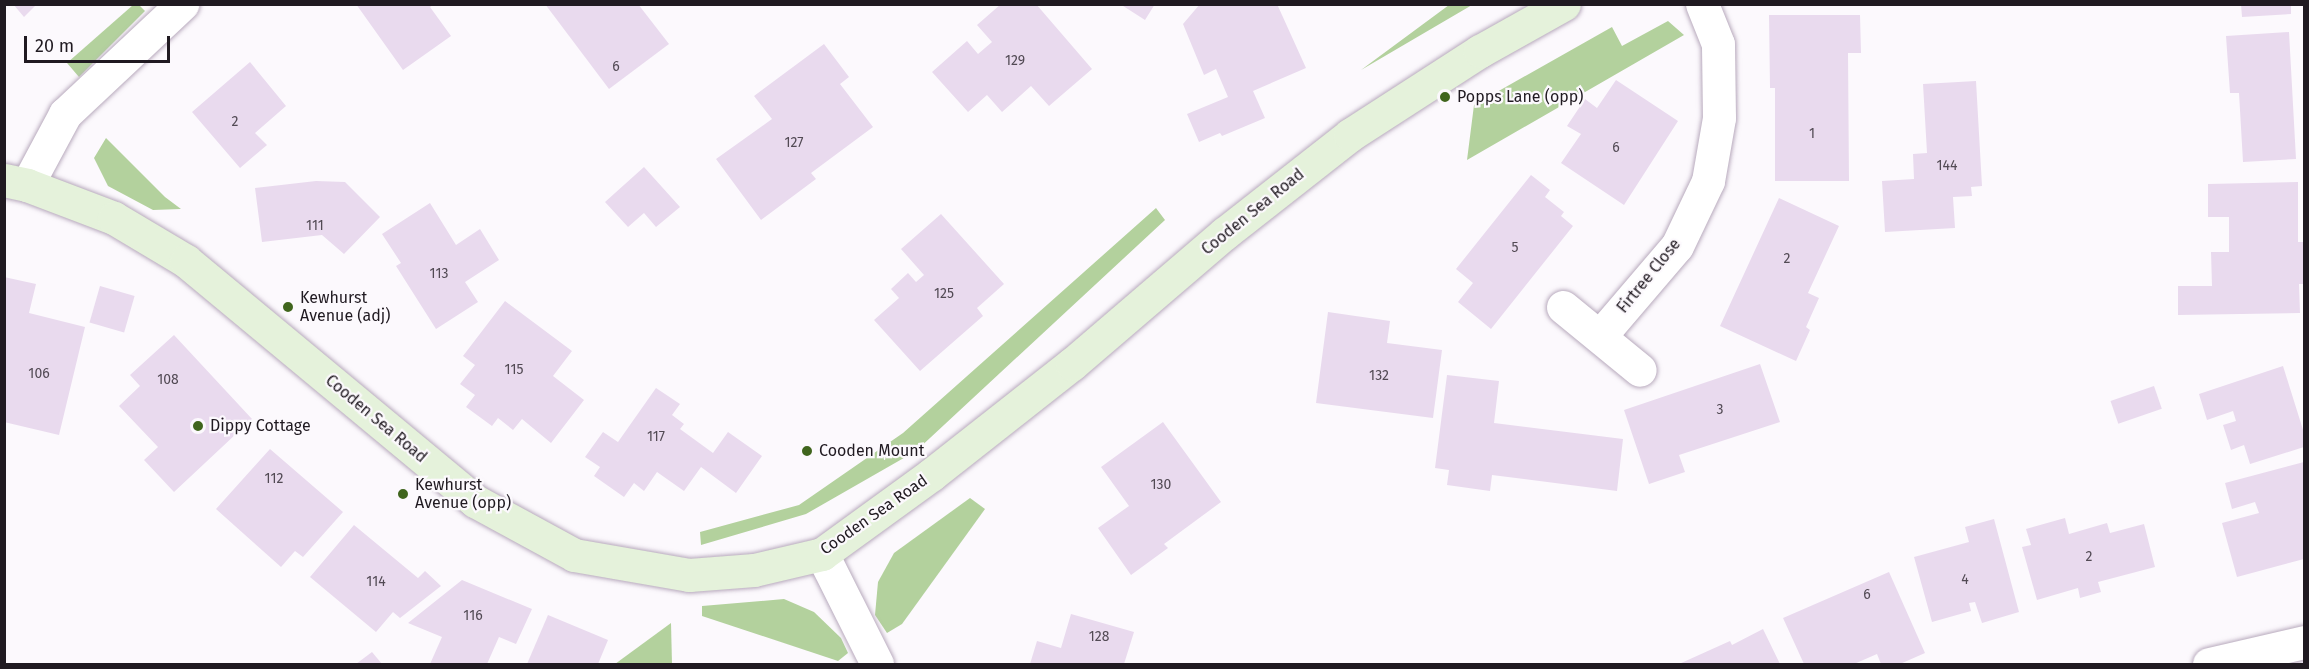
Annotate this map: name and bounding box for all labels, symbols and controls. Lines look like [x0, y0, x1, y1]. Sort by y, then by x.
scale bar [27, 24, 172, 62]
text: 20 m [35, 35, 74, 57]
house number: 129 [1005, 53, 1025, 69]
house number: 6 [612, 59, 620, 75]
place label: Popps Lane (opp) [1457, 87, 1583, 107]
marker: Popps Lane (opp) [1438, 90, 1452, 104]
house number: 2 [232, 114, 238, 130]
house number: 1 [1809, 126, 1815, 142]
house number: 127 [784, 135, 804, 151]
house number: 6 [1612, 140, 1620, 156]
house number: 144 [1937, 158, 1957, 174]
street label: Cooden Sea Road [1198, 165, 1308, 259]
house number: 111 [306, 218, 324, 234]
street label: Firtree Close [1613, 235, 1685, 317]
house number: 5 [1511, 240, 1519, 256]
house number: 2 [1784, 251, 1790, 267]
house number: 113 [430, 266, 448, 282]
house number: 125 [934, 286, 954, 302]
place label: Kewhurst Avenue (adj) [300, 288, 390, 326]
marker: Kewhurst Avenue (adj) [281, 300, 295, 314]
house number: 115 [505, 362, 523, 378]
house number: 106 [28, 366, 50, 382]
house number: 132 [1369, 368, 1389, 384]
street label: Cooden Sea Road [321, 371, 431, 467]
house number: 108 [157, 372, 179, 388]
house number: 3 [1717, 402, 1723, 418]
place label: Dippy Cottage [210, 416, 311, 436]
marker: Dippy Cottage [191, 419, 205, 433]
house number: 117 [647, 429, 665, 445]
place label: Cooden Mount [819, 441, 924, 461]
marker: Cooden Mount [800, 444, 814, 458]
house number: 112 [265, 471, 283, 487]
street label: Cooden Sea Road [817, 471, 931, 559]
place label: Kewhurst Avenue (opp) [415, 475, 511, 513]
house number: 130 [1151, 477, 1171, 493]
marker: Kewhurst Avenue (opp) [396, 487, 410, 501]
house number: 2 [2086, 549, 2092, 565]
house number: 4 [1961, 572, 1969, 588]
house number: 114 [366, 574, 386, 590]
house number: 6 [1863, 587, 1871, 603]
house number: 116 [463, 608, 483, 624]
house number: 128 [1089, 629, 1109, 645]

